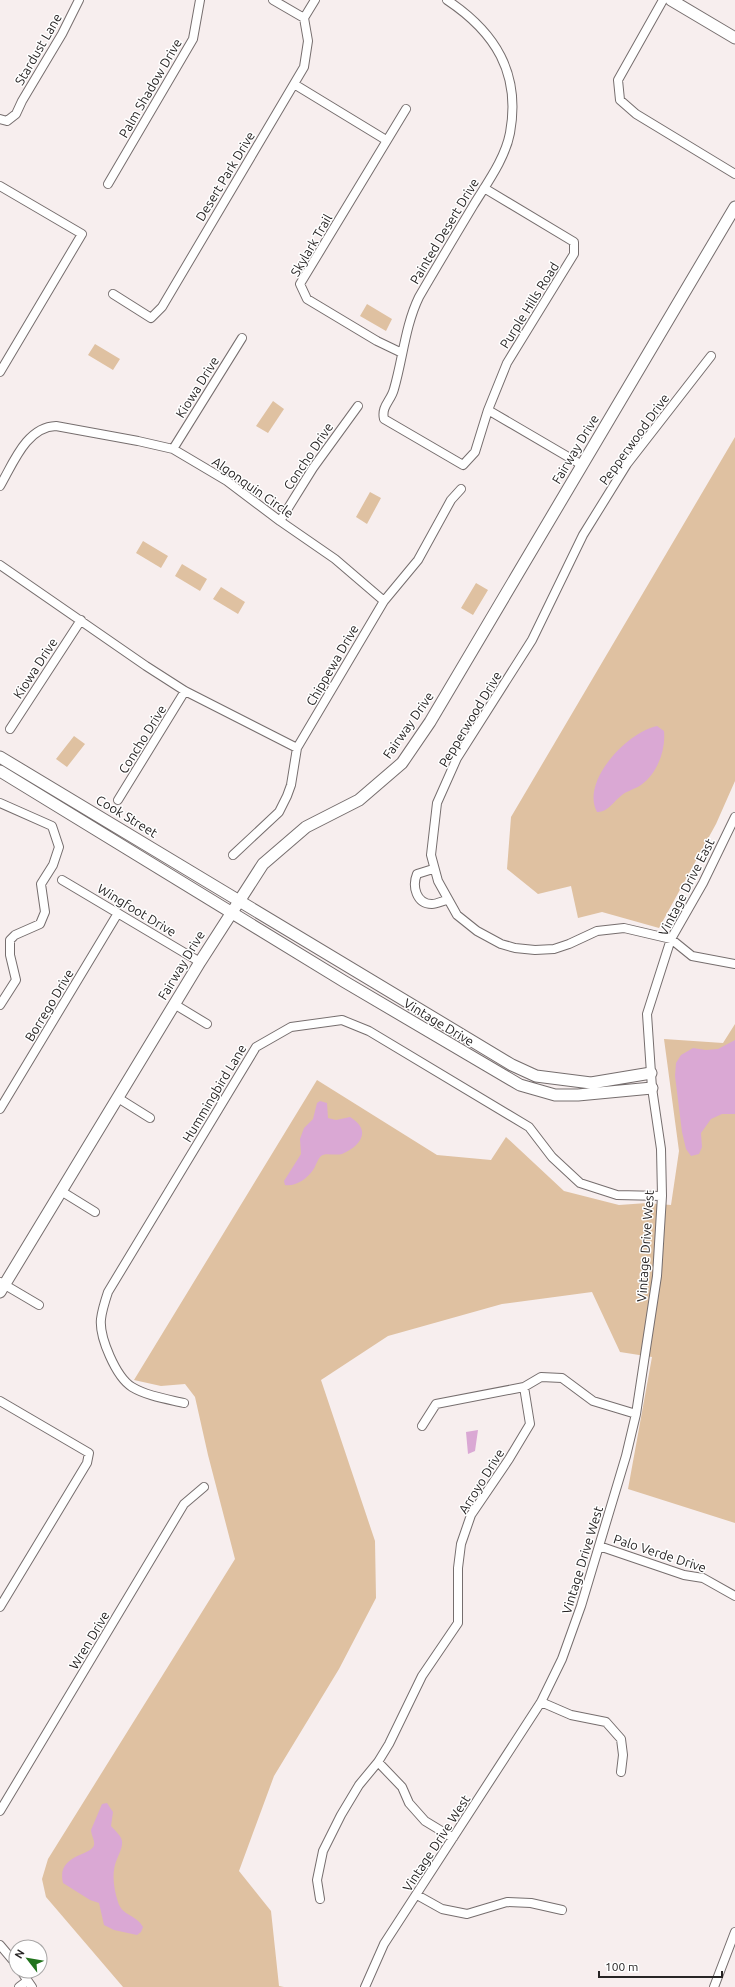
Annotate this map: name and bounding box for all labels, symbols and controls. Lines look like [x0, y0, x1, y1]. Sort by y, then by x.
street label: Stardust Lane [12, 11, 64, 87]
street label: Palm Shadow Drive [116, 36, 184, 140]
street label: Desert Park Drive [193, 129, 257, 223]
street label: Painted Desert Drive [407, 176, 481, 286]
street label: Skylark Trail [288, 211, 335, 278]
street label: Purple Hills Road [497, 259, 561, 351]
street label: Kiowa Drive [173, 354, 221, 420]
street label: Pepperwood Drive [596, 391, 672, 487]
street label: Fairway Drive [549, 412, 601, 486]
street label: Concho Drive [280, 420, 336, 492]
street label: Algonquin Circle [210, 454, 296, 520]
street label: Chippewa Drive [303, 622, 361, 708]
street label: Kiowa Drive [10, 635, 60, 701]
street label: Pepperwood Drive [436, 669, 504, 769]
street label: Fairway Drive [380, 689, 436, 761]
street label: Concho Drive [115, 702, 169, 776]
street label: Cook Street [94, 792, 160, 840]
street label: Vintage Drive East [655, 836, 717, 938]
street label: Wingfoot Drive [95, 881, 179, 939]
street label: Fairway Drive [155, 928, 207, 1002]
street label: Borrego Drive [22, 966, 76, 1044]
street label: Vintage Drive [401, 996, 477, 1048]
street label: Hummingbird Lane [179, 1042, 249, 1144]
street label: Vintage Drive West [634, 1190, 656, 1302]
street label: Arroyo Drive [456, 1446, 506, 1516]
street label: Vintage Drive West [559, 1504, 605, 1616]
street label: Palo Verde Drive [612, 1531, 708, 1575]
street label: Wren Drive [66, 1608, 112, 1672]
street label: Vintage Drive West [400, 1792, 472, 1894]
north arrow [8, 1939, 48, 1979]
text: N [12, 1947, 27, 1960]
scale bar [599, 1953, 722, 1979]
text: 100 m [605, 1960, 638, 1973]

